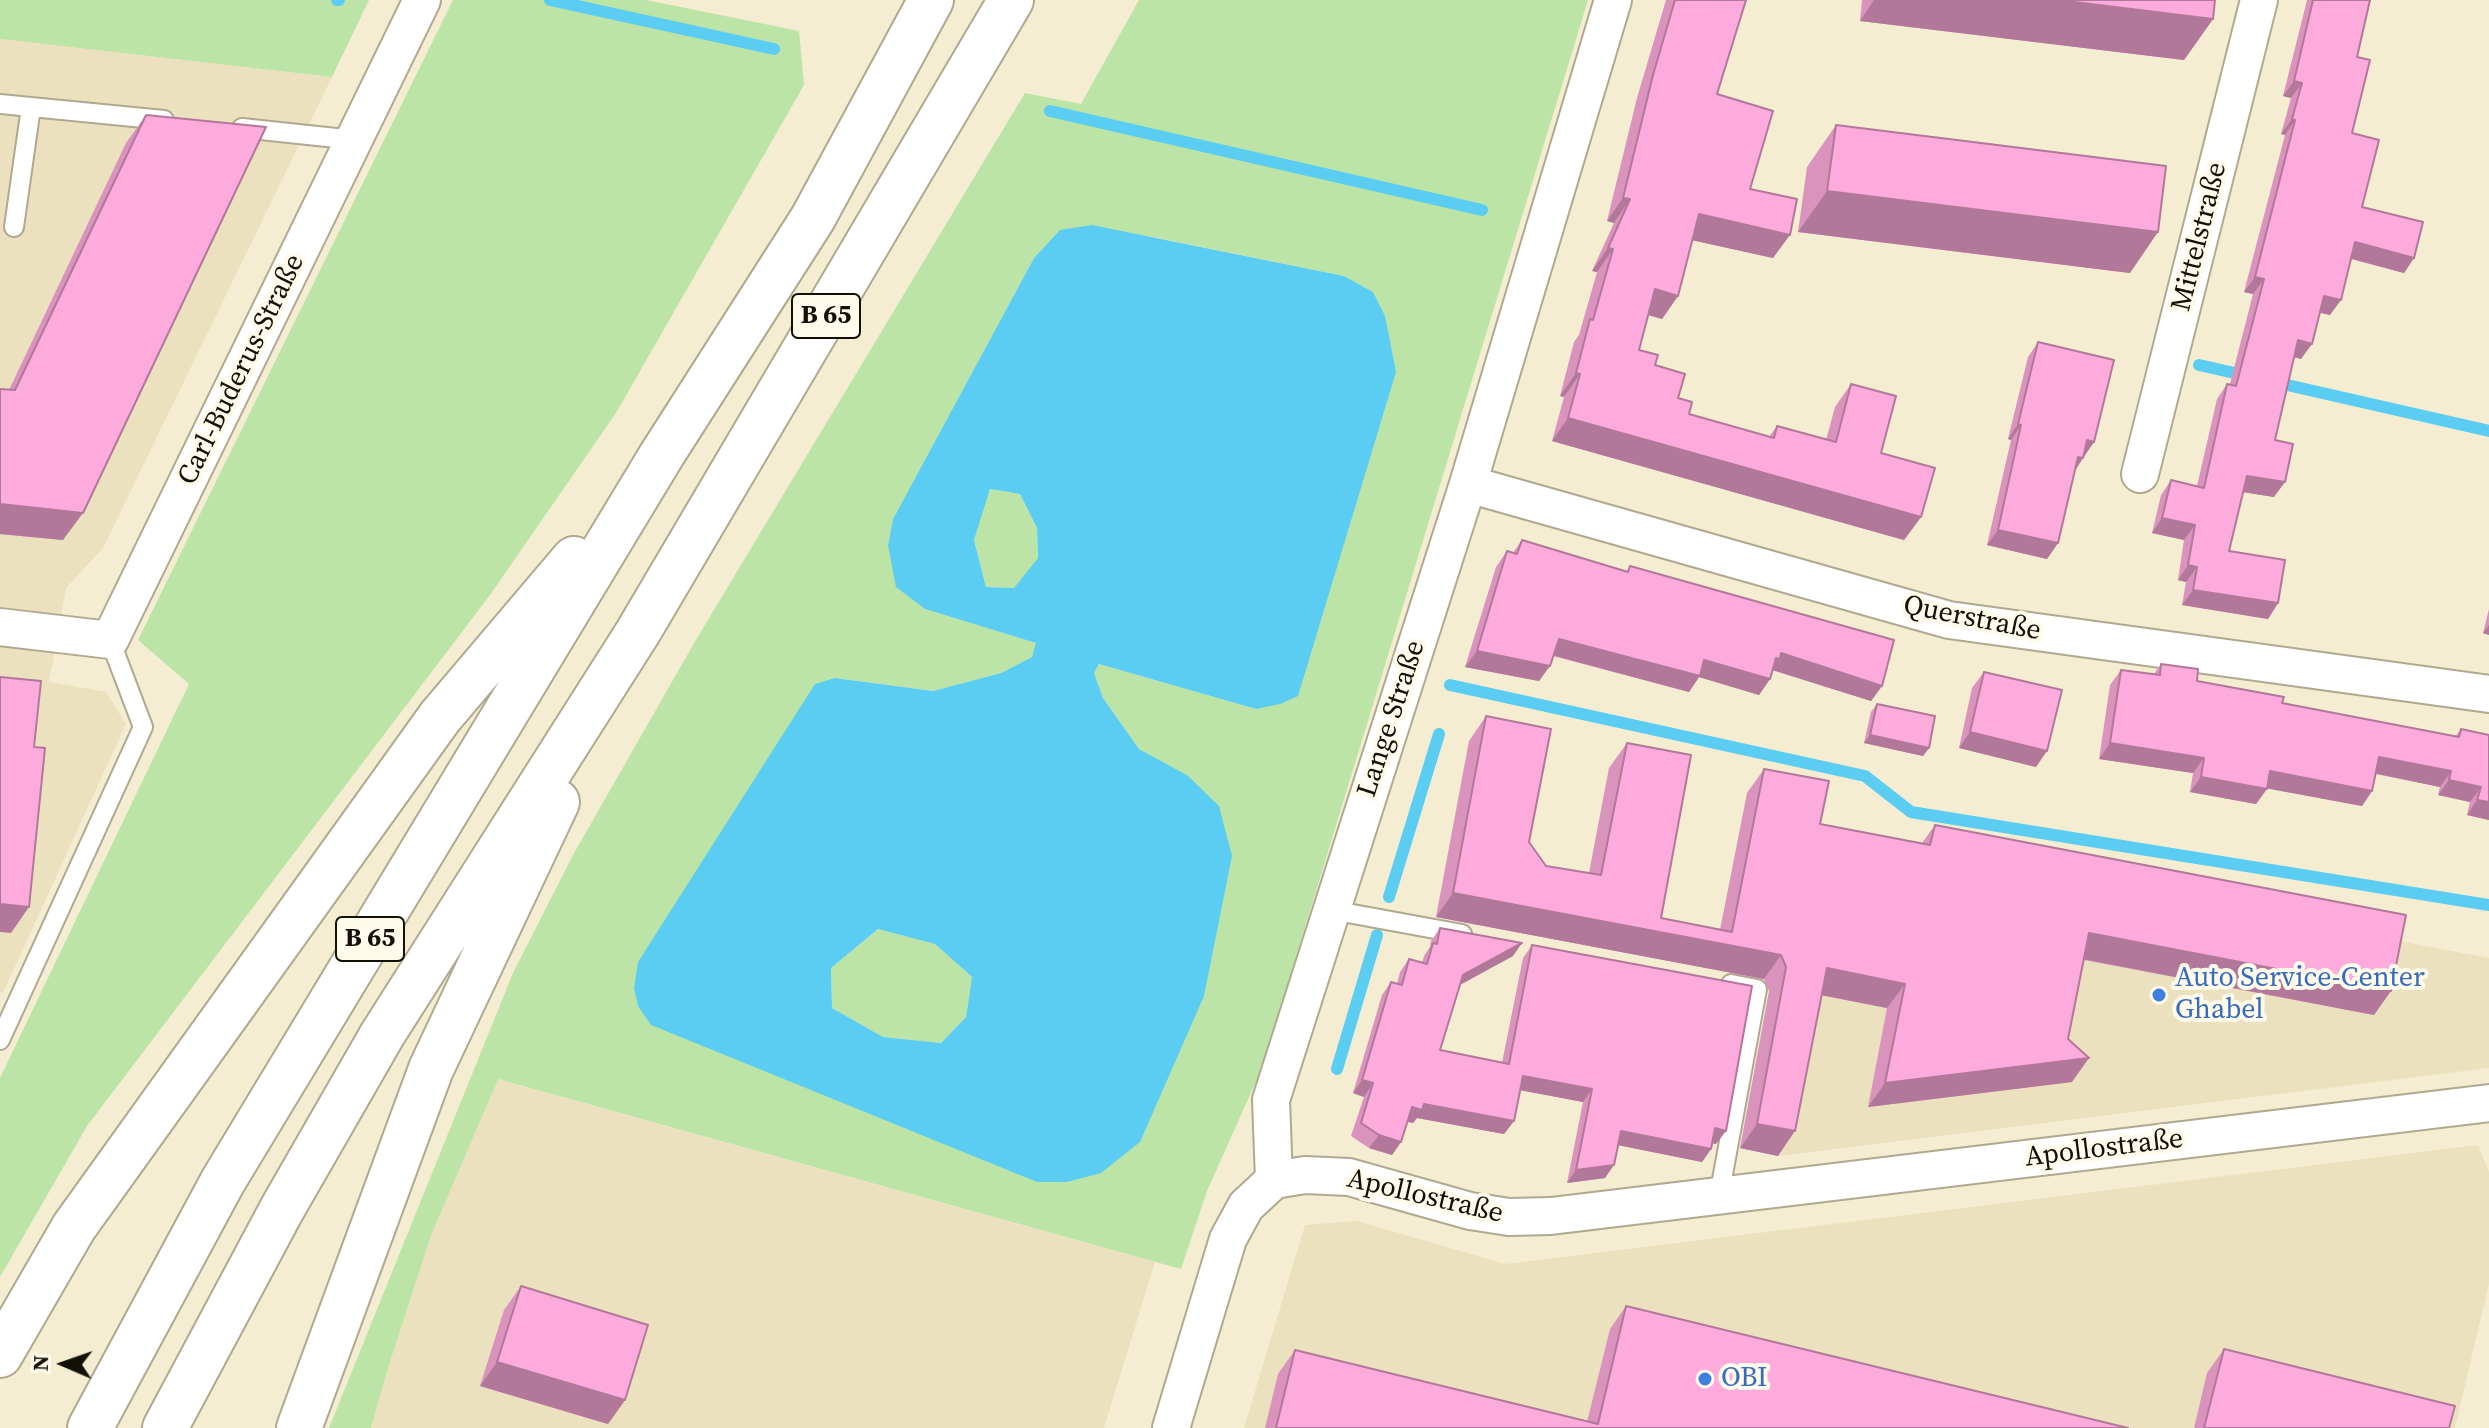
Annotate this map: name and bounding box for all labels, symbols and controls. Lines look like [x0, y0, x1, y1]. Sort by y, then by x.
street label: Mittelstraße [2165, 159, 2235, 315]
street label: Carl-Buderus-Straße [172, 249, 312, 491]
road number: B 65 [792, 294, 860, 338]
street label: Querstraße [1900, 589, 2044, 649]
street label: Lange Straße [1351, 636, 1433, 802]
road number: B 65 [336, 917, 404, 961]
place label: Auto Service-Center Ghabel [2175, 962, 2425, 1028]
marker: Auto Service-Center Ghabel [2150, 986, 2168, 1004]
street label: Apollostraße [2023, 1123, 2185, 1175]
street label: Apollostraße [1344, 1163, 1506, 1231]
north arrow [24, 1324, 104, 1404]
text: N [25, 1355, 55, 1372]
place label: OBI [1721, 1362, 1767, 1396]
marker: OBI [1696, 1370, 1714, 1388]

